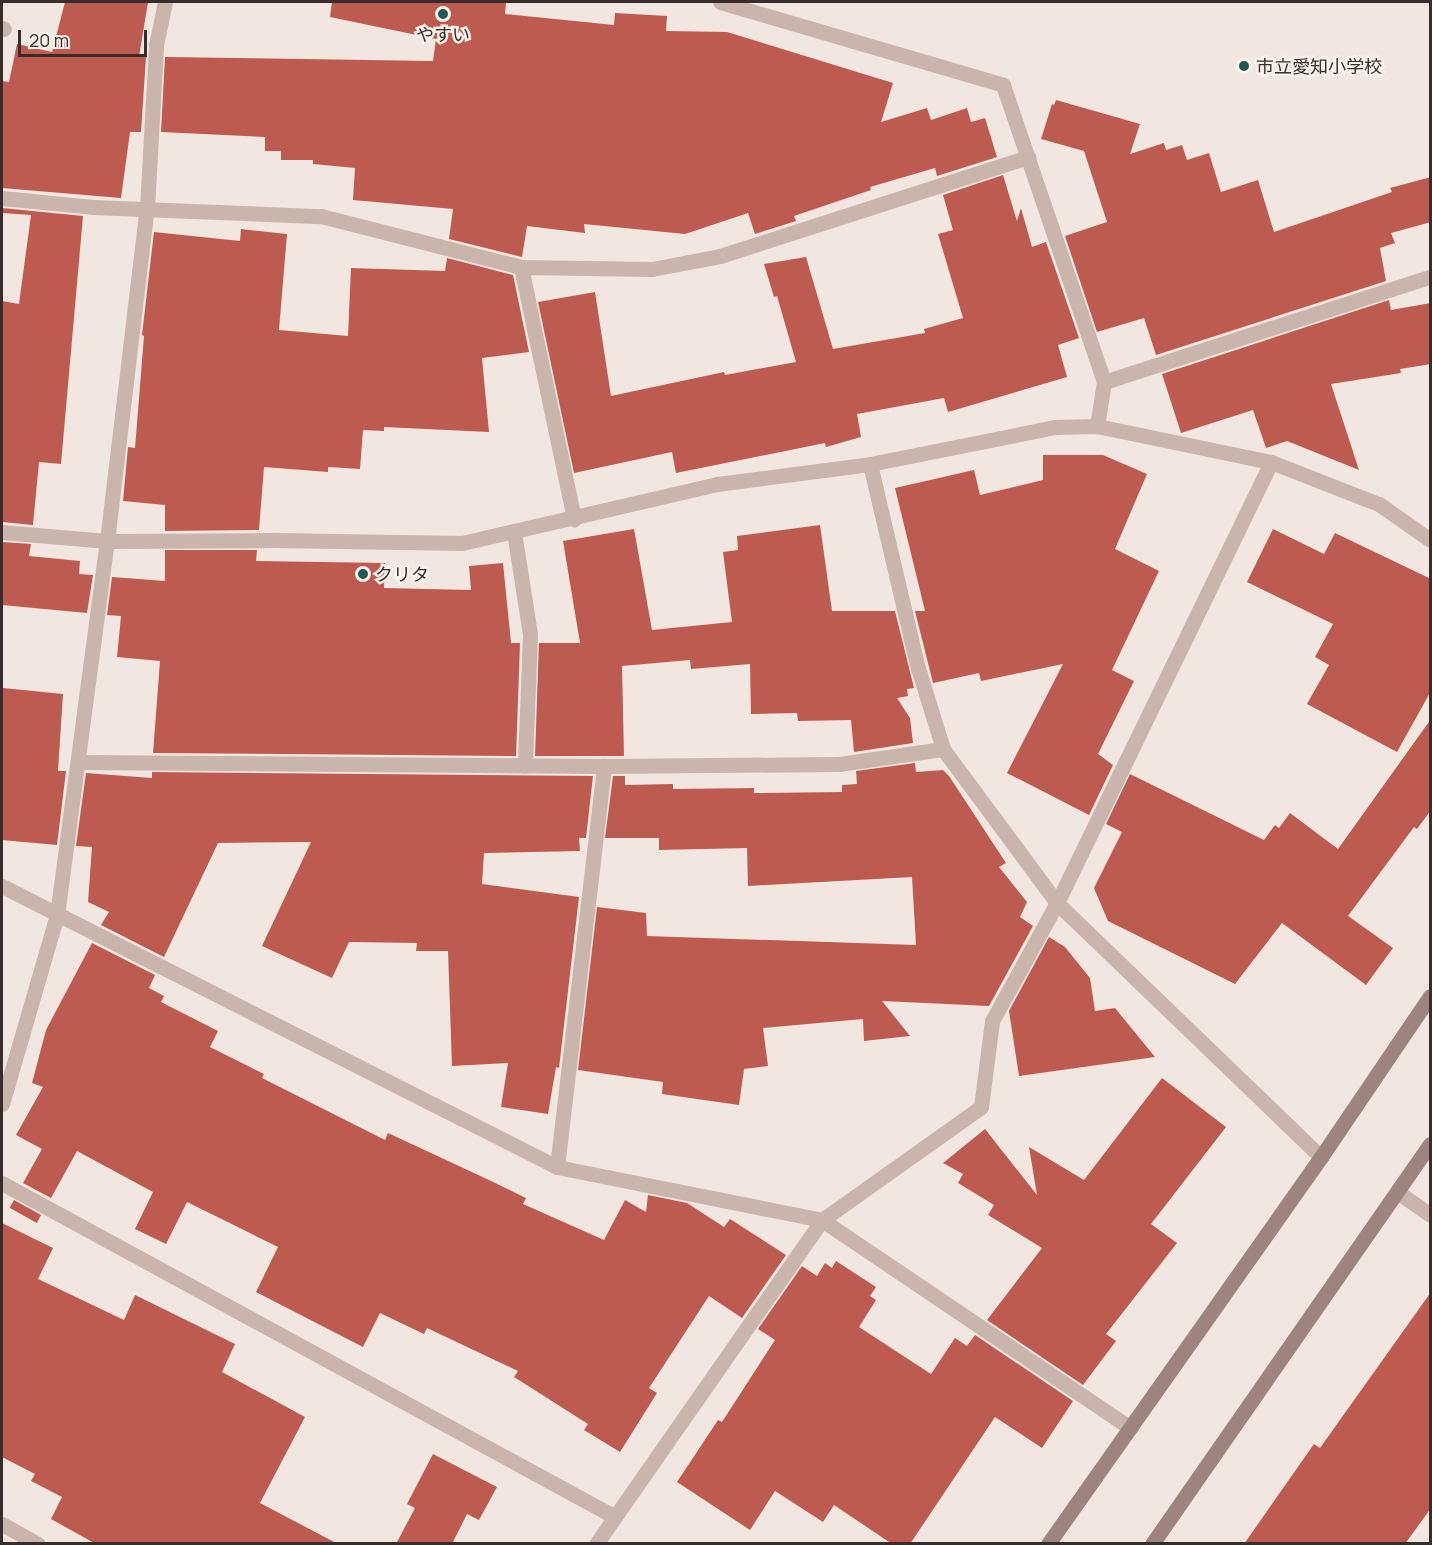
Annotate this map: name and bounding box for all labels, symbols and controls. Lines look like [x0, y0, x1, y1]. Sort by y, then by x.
marker: やすい [436, 7, 450, 21]
scale bar [21, 18, 150, 56]
place label: やすい [416, 23, 470, 45]
text: 20 m [29, 28, 69, 52]
place label: 市立愛知小学校 [1256, 55, 1382, 77]
marker: 市立愛知小学校 [1237, 59, 1251, 73]
place label: クリタ [375, 563, 429, 585]
marker: クリタ [356, 567, 370, 581]

